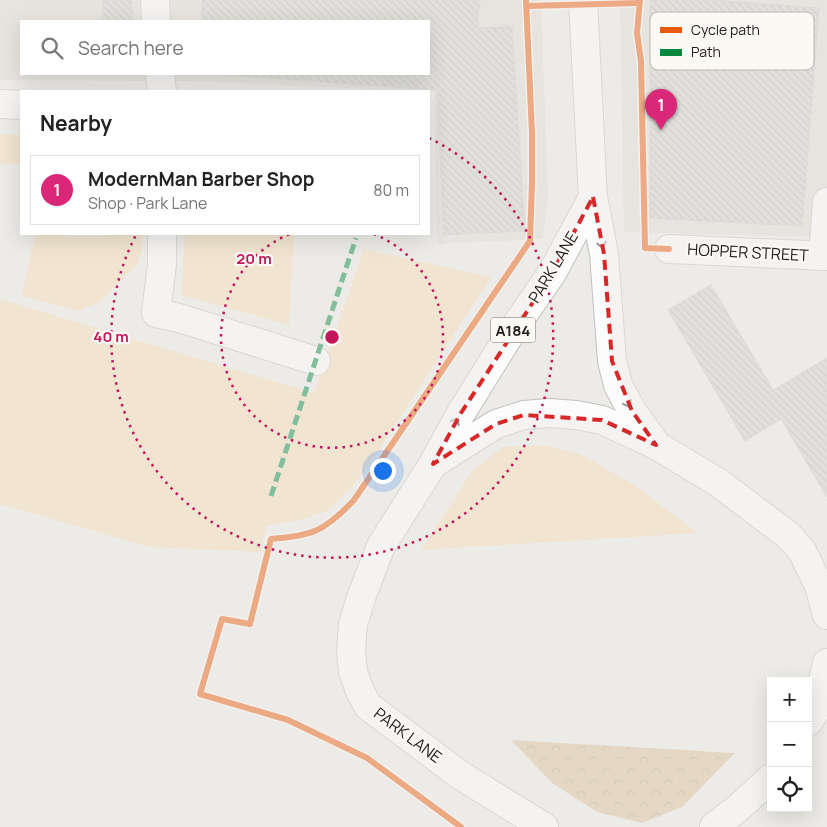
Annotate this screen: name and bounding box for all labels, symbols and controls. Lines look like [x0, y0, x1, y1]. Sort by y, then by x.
legend [650, 12, 814, 70]
search box [20, 20, 430, 75]
text: Cycle path [691, 20, 760, 39]
icon: search [38, 34, 66, 62]
text: Search here [78, 35, 184, 61]
text: Path [691, 42, 721, 61]
pin: 1 [645, 89, 677, 130]
text: Nearby [40, 109, 112, 137]
text: ModernMan Barber Shop [88, 166, 314, 192]
text: 1 [53, 179, 61, 201]
text: 80 m [373, 179, 409, 201]
text: Shop · Park Lane [88, 192, 207, 214]
street label: PARK LANE [523, 227, 583, 307]
street label: HOPPER STREET [687, 238, 810, 266]
one-way arrow [597, 241, 607, 250]
text: 20 m [236, 248, 272, 269]
road number: A184 [490, 318, 536, 342]
text: 40 m [93, 326, 129, 347]
centre of rings [323, 328, 341, 346]
one-way arrow [622, 399, 632, 408]
one-way arrow [450, 417, 460, 426]
your location [370, 458, 396, 484]
map controls [767, 677, 812, 812]
button: + [767, 677, 812, 722]
street label: PARK LANE [369, 702, 447, 768]
button: − [767, 722, 812, 767]
button: locate [767, 767, 812, 812]

